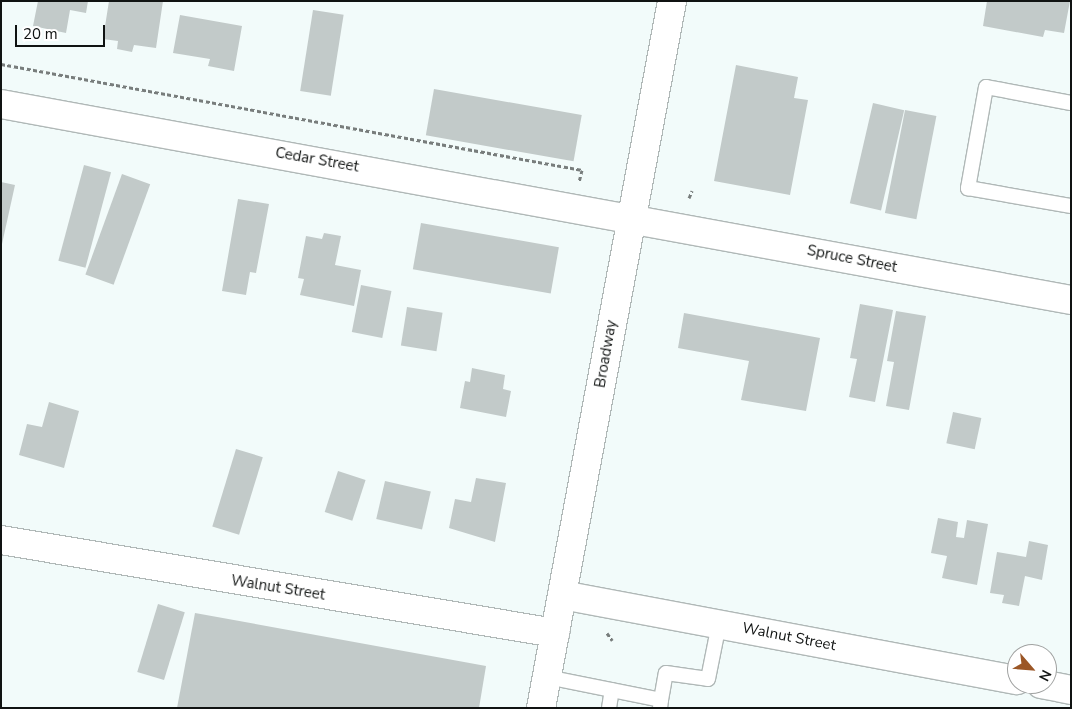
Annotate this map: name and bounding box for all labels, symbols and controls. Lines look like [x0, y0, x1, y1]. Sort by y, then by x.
scale bar [18, 15, 108, 47]
text: 20 m [23, 24, 58, 44]
street label: Cedar Street [274, 144, 360, 176]
street label: Spruce Street [805, 241, 899, 277]
street label: Broadway [591, 319, 621, 389]
street label: Walnut Street [230, 572, 326, 604]
street label: Walnut Street [741, 619, 837, 655]
north arrow [1007, 644, 1057, 694]
text: N [1034, 667, 1056, 685]

